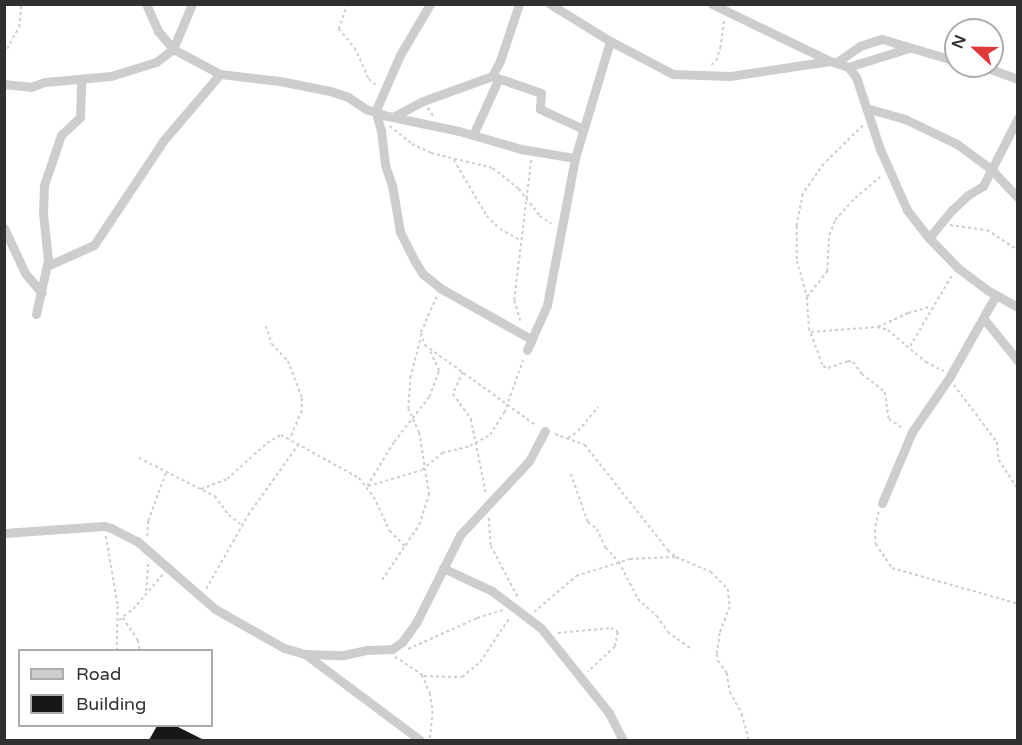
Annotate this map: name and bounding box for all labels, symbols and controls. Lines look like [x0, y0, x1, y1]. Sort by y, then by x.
north arrow [944, 18, 1004, 78]
text: N [947, 32, 971, 52]
legend [18, 649, 213, 727]
text: Road [76, 663, 121, 685]
text: Building [76, 693, 146, 715]

